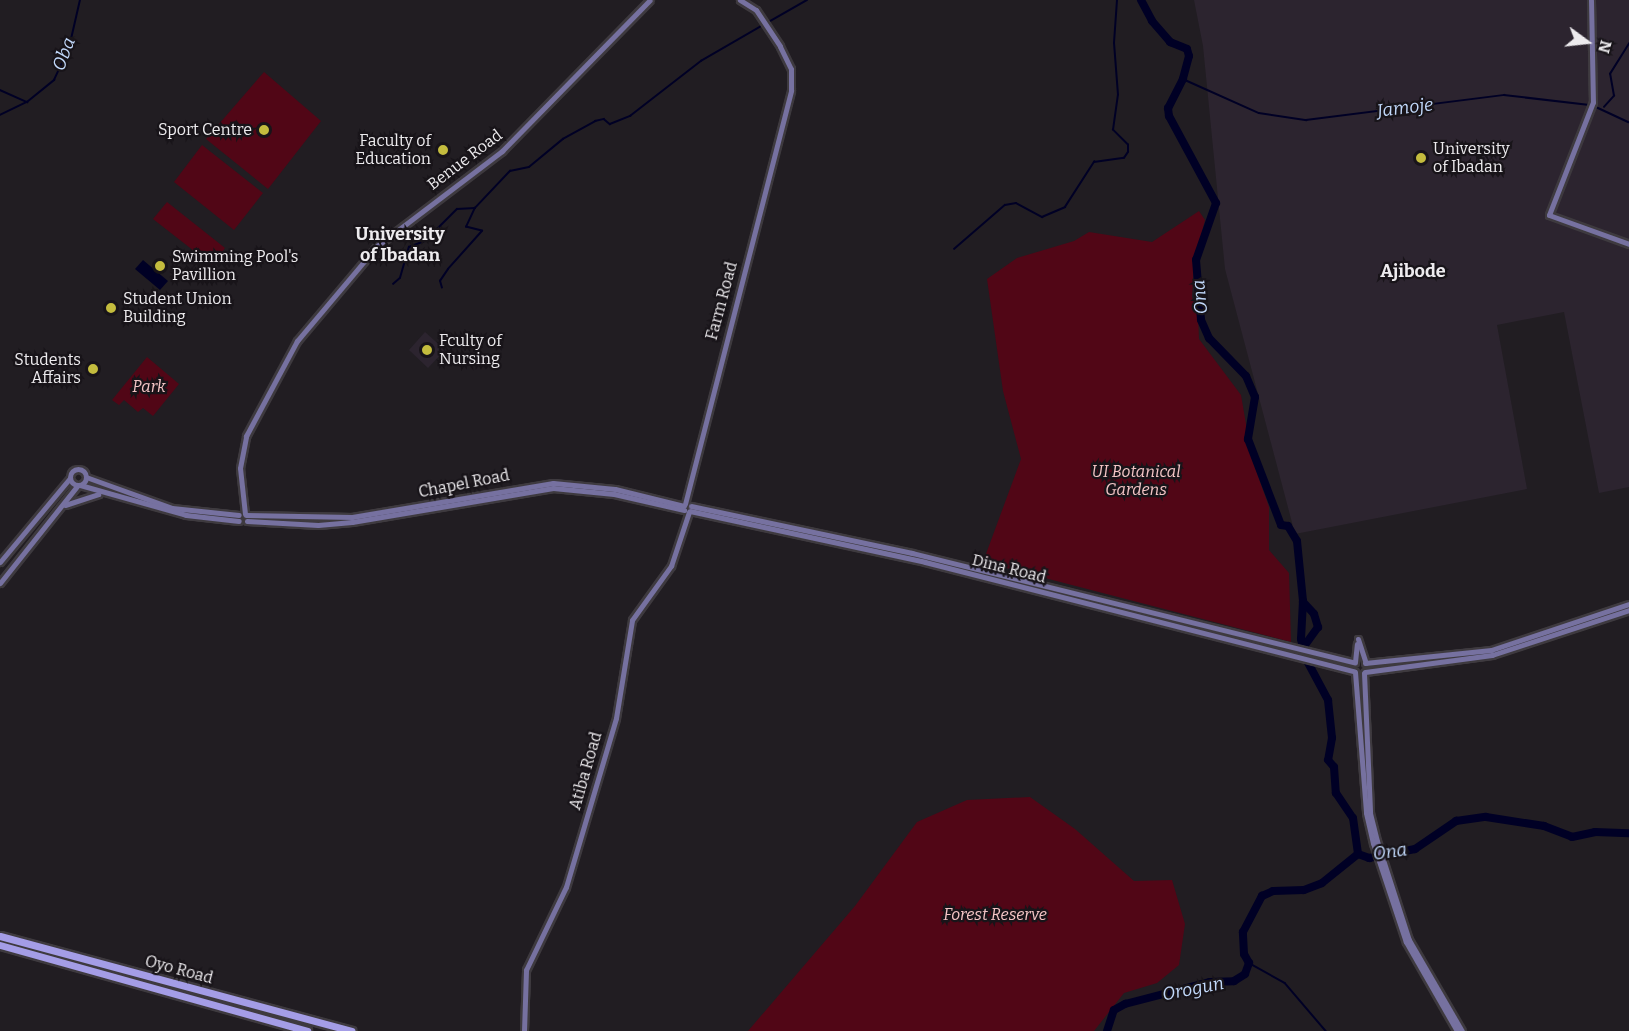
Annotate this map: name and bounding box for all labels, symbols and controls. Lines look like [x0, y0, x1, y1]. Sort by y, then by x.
north arrow [1557, 12, 1617, 72]
water label: Oba [48, 34, 80, 74]
text: N [1594, 38, 1616, 55]
water label: Jamoje [1376, 94, 1434, 122]
place label: Sport Centre [158, 120, 252, 140]
marker: Sport Centre [257, 123, 271, 137]
street label: Benue Road [424, 126, 506, 194]
place label: Faculty of Education [355, 131, 431, 169]
place label: University of Ibadan [1433, 139, 1510, 177]
marker: Faculty of Education [436, 143, 450, 157]
marker: University of Ibadan [1414, 151, 1428, 165]
district label: University of Ibadan [355, 224, 445, 266]
place label: Swimming Pool's Pavillion [172, 247, 299, 285]
marker: Swimming Pool's Pavillion [153, 259, 167, 273]
street label: Farm Road [702, 260, 742, 342]
district label: Ajibode [1380, 260, 1446, 282]
water label: Ona [1188, 279, 1212, 315]
place label: Student Union Building [123, 289, 232, 327]
marker: Student Union Building [104, 301, 118, 315]
place label: Fculty of Nursing [439, 331, 502, 369]
marker: Fculty of Nursing [420, 343, 434, 357]
place label: Students Affairs [14, 350, 81, 388]
marker: Students Affairs [86, 362, 100, 376]
park label: Park [132, 377, 166, 397]
park label: UI Botanical Gardens [1091, 462, 1181, 500]
street label: Chapel Road [417, 466, 511, 502]
street label: Dina Road [970, 551, 1048, 587]
street label: Atiba Road [566, 730, 606, 812]
water label: Ona [1371, 839, 1409, 865]
park label: Forest Reserve [943, 905, 1047, 925]
street label: Oyo Road [143, 952, 215, 988]
water label: Orogun [1160, 972, 1226, 1006]

